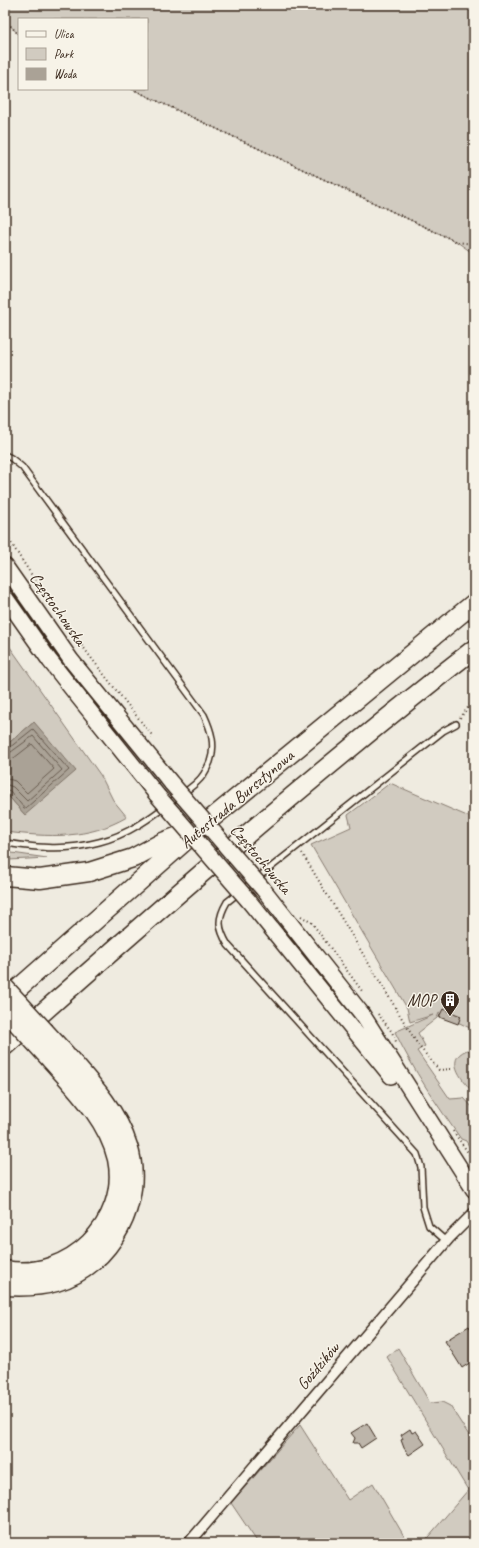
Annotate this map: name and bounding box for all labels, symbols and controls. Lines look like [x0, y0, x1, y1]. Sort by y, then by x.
legend [18, 18, 148, 90]
text: Ulica [54, 26, 75, 42]
text: Park [54, 46, 75, 62]
text: Woda [54, 66, 78, 82]
street label: Częstochowska [25, 568, 92, 651]
street label: Autostrada Bursztynowa [176, 745, 299, 853]
street label: Częstochowska [226, 820, 298, 900]
building icon: MOP [439, 989, 461, 1017]
place label: MOP [407, 990, 438, 1011]
street label: Goździków [292, 1337, 345, 1394]

